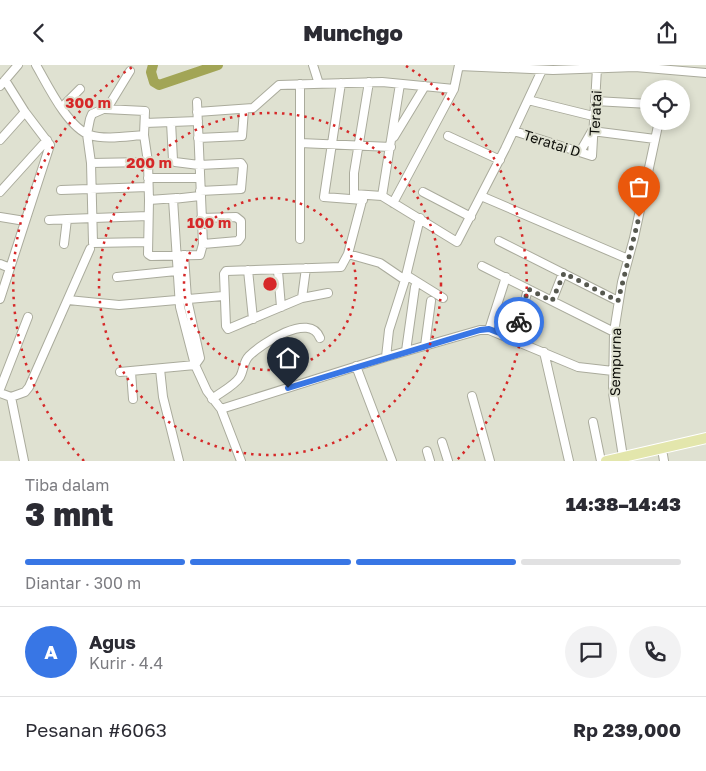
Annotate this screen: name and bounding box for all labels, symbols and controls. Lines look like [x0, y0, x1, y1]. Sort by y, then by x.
icon: back [25, 19, 53, 47]
text: Munchgo [303, 19, 403, 46]
icon: share [653, 19, 681, 47]
map controls [640, 80, 690, 130]
button: locate [640, 80, 690, 130]
street label: Teratai [585, 90, 605, 136]
text: 300 m [65, 93, 111, 111]
street label: Teratai D [521, 126, 583, 160]
text: 200 m [126, 153, 172, 171]
pin [618, 166, 660, 217]
icon: bag [625, 173, 653, 201]
text: 100 m [187, 213, 231, 231]
centre of rings [261, 275, 279, 293]
courier [494, 297, 544, 347]
icon: bike [505, 308, 533, 336]
street label: Sempurna [606, 328, 624, 396]
pin [267, 337, 309, 388]
icon: home [274, 344, 302, 372]
text: Tiba dalam [25, 475, 109, 495]
text: 14:38–14:43 [566, 492, 681, 515]
text: 3 mnt [25, 495, 113, 533]
text: Diantar · 300 m [25, 573, 141, 593]
button: chat [565, 626, 617, 678]
button: phone [629, 626, 681, 678]
text: Agus [89, 630, 136, 653]
text: A [44, 640, 58, 663]
text: Kurir · 4.4 [89, 653, 163, 673]
text: Pesanan #6063 [25, 718, 167, 741]
text: Rp 239,000 [573, 718, 681, 741]

